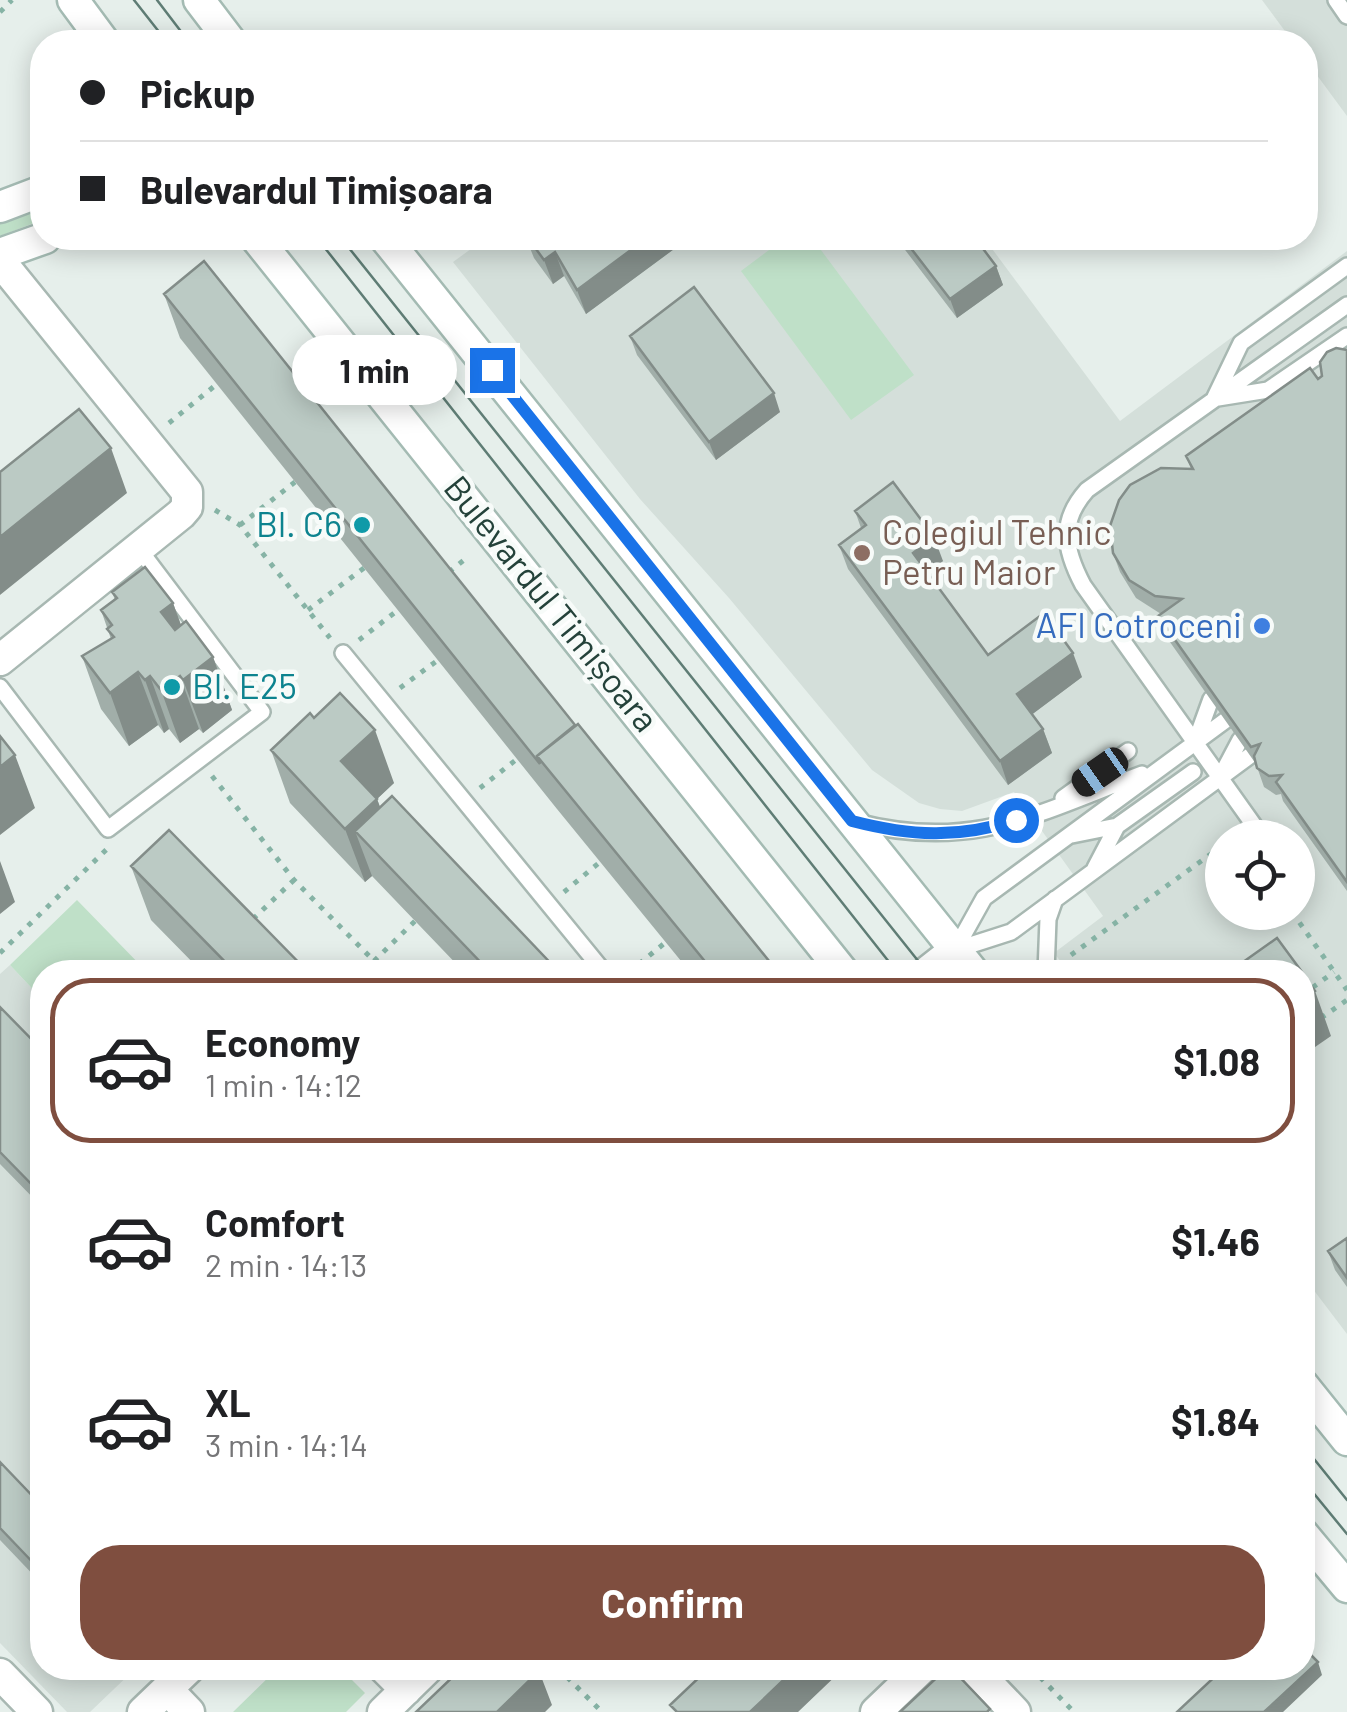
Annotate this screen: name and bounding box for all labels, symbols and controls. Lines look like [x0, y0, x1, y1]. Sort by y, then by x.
text: Pickup [140, 70, 255, 116]
text: Bulevardul Timișoara [140, 166, 493, 212]
callout: 1 min [292, 335, 457, 405]
route end [470, 348, 515, 393]
text: 1 min [339, 351, 410, 389]
street label: Bulevardul Timișoara [437, 466, 669, 739]
place label: Bl. C6 [256, 502, 342, 544]
place label: Colegiul Tehnic Petru Maior [882, 510, 1111, 592]
marker: Bl. C6 [351, 514, 373, 536]
marker: Colegiul Tehnic Petru Maior [851, 542, 873, 564]
place label: AFI Cotroceni [1036, 603, 1242, 645]
marker: AFI Cotroceni [1251, 615, 1273, 637]
place label: Bl. E25 [192, 664, 297, 706]
marker: Bl. E25 [161, 676, 183, 698]
car [1067, 743, 1133, 801]
route start [994, 798, 1039, 843]
map controls [1205, 820, 1315, 930]
button: locate [1205, 820, 1315, 930]
icon: car [85, 1016, 175, 1106]
text: Economy [205, 1019, 360, 1065]
text: $1.08 [1173, 1038, 1260, 1084]
text: 1 min · 14:12 [205, 1065, 362, 1103]
icon: car [85, 1196, 175, 1286]
text: Comfort [205, 1199, 345, 1245]
text: $1.46 [1171, 1218, 1260, 1264]
text: 2 min · 14:13 [205, 1245, 367, 1283]
icon: car [85, 1376, 175, 1466]
text: XL [205, 1379, 251, 1425]
text: $1.84 [1171, 1398, 1260, 1444]
text: 3 min · 14:14 [205, 1425, 368, 1463]
button: Confirm [80, 1545, 1265, 1660]

